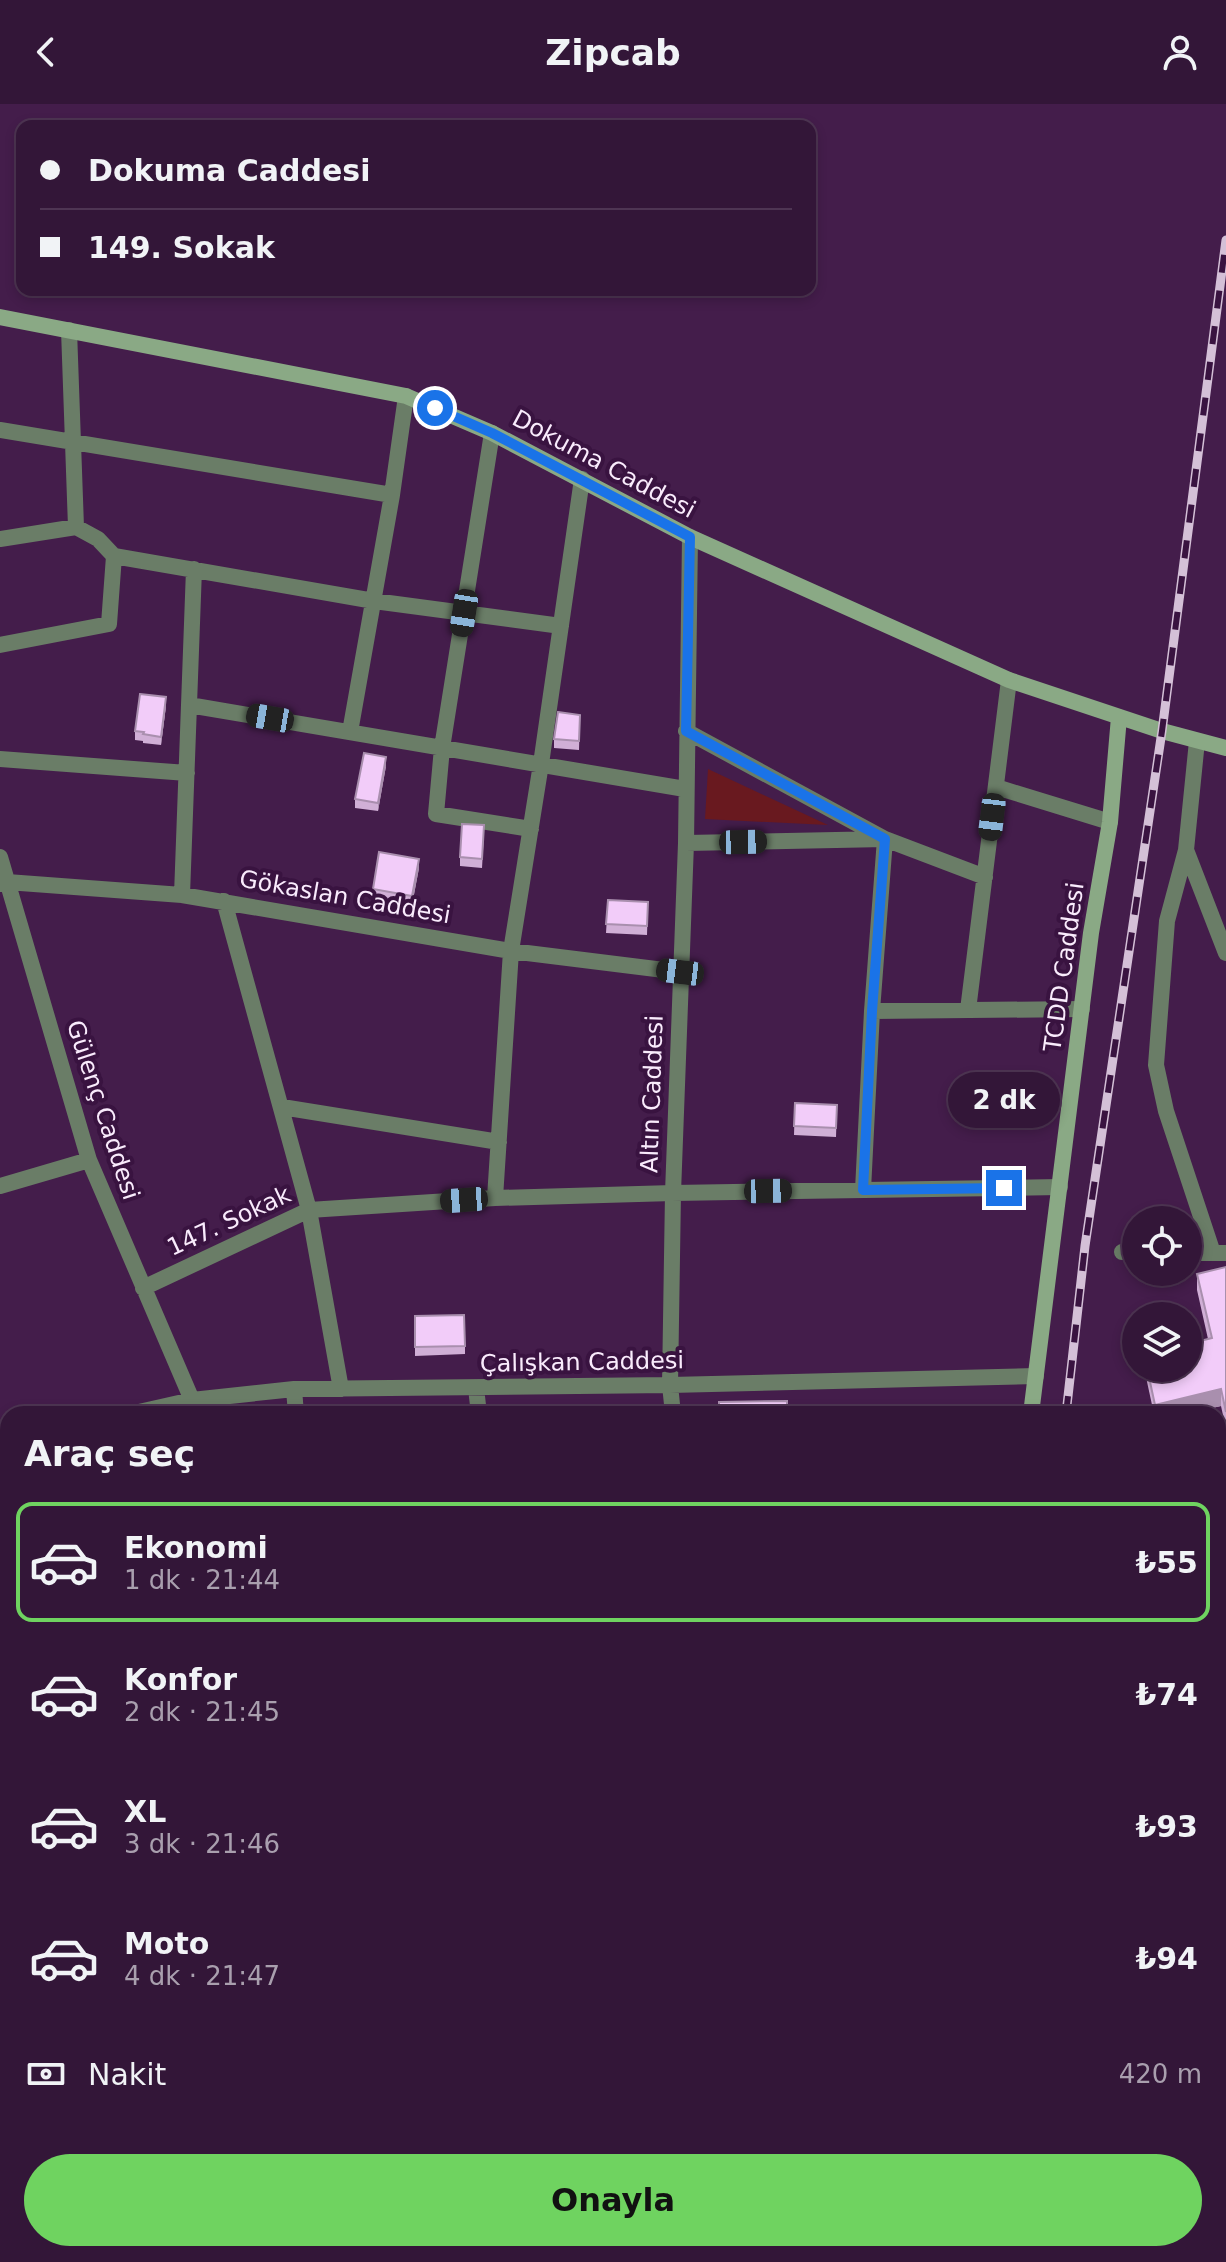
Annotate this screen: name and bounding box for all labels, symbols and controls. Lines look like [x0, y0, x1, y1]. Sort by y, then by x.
icon: back [24, 30, 68, 74]
icon: person [1158, 30, 1202, 74]
text: Zipcab [545, 32, 681, 73]
text: Dokuma Caddesi [88, 153, 370, 188]
text: 149. Sokak [88, 230, 275, 265]
route start [417, 390, 453, 426]
street label: Dokuma Caddesi [508, 404, 700, 524]
car [448, 587, 480, 639]
car [244, 702, 296, 734]
car [977, 792, 1007, 842]
car [719, 830, 767, 854]
street label: Gökaslan Caddesi [237, 865, 453, 929]
street label: TCDD Caddesi [1038, 881, 1090, 1054]
car [655, 957, 705, 987]
street label: Altın Caddesi [635, 1015, 669, 1173]
street label: Gülenç Caddesi [61, 1017, 145, 1203]
callout: 2 dk [948, 1072, 1060, 1128]
text: 2 dk [972, 1085, 1036, 1115]
route end [986, 1170, 1022, 1206]
car [744, 1179, 792, 1203]
street label: 147. Sokak [163, 1180, 295, 1262]
car [439, 1186, 489, 1214]
map controls [1122, 1206, 1202, 1382]
button: locate [1122, 1206, 1202, 1286]
button: layers [1122, 1302, 1202, 1382]
street label: Çalışkan Caddesi [480, 1346, 684, 1378]
text: Araç seç [24, 1433, 195, 1474]
icon: car [28, 1526, 100, 1598]
text: Ekonomi [124, 1530, 268, 1565]
text: ₺55 [1135, 1545, 1198, 1580]
text: 1 dk · 21:44 [124, 1565, 280, 1595]
icon: car [28, 1658, 100, 1730]
text: Konfor [124, 1662, 237, 1697]
text: ₺74 [1135, 1677, 1198, 1712]
text: 2 dk · 21:45 [124, 1697, 280, 1727]
icon: car [28, 1790, 100, 1862]
text: XL [124, 1794, 166, 1829]
text: ₺93 [1135, 1809, 1198, 1844]
text: 3 dk · 21:46 [124, 1829, 280, 1859]
icon: car [28, 1922, 100, 1994]
text: Moto [124, 1926, 209, 1961]
text: ₺94 [1135, 1941, 1198, 1976]
text: 4 dk · 21:47 [124, 1961, 280, 1991]
icon: cash [24, 2052, 68, 2096]
text: Nakit [88, 2057, 166, 2092]
text: 420 m [1119, 2059, 1202, 2089]
button: Onayla [24, 2154, 1202, 2246]

